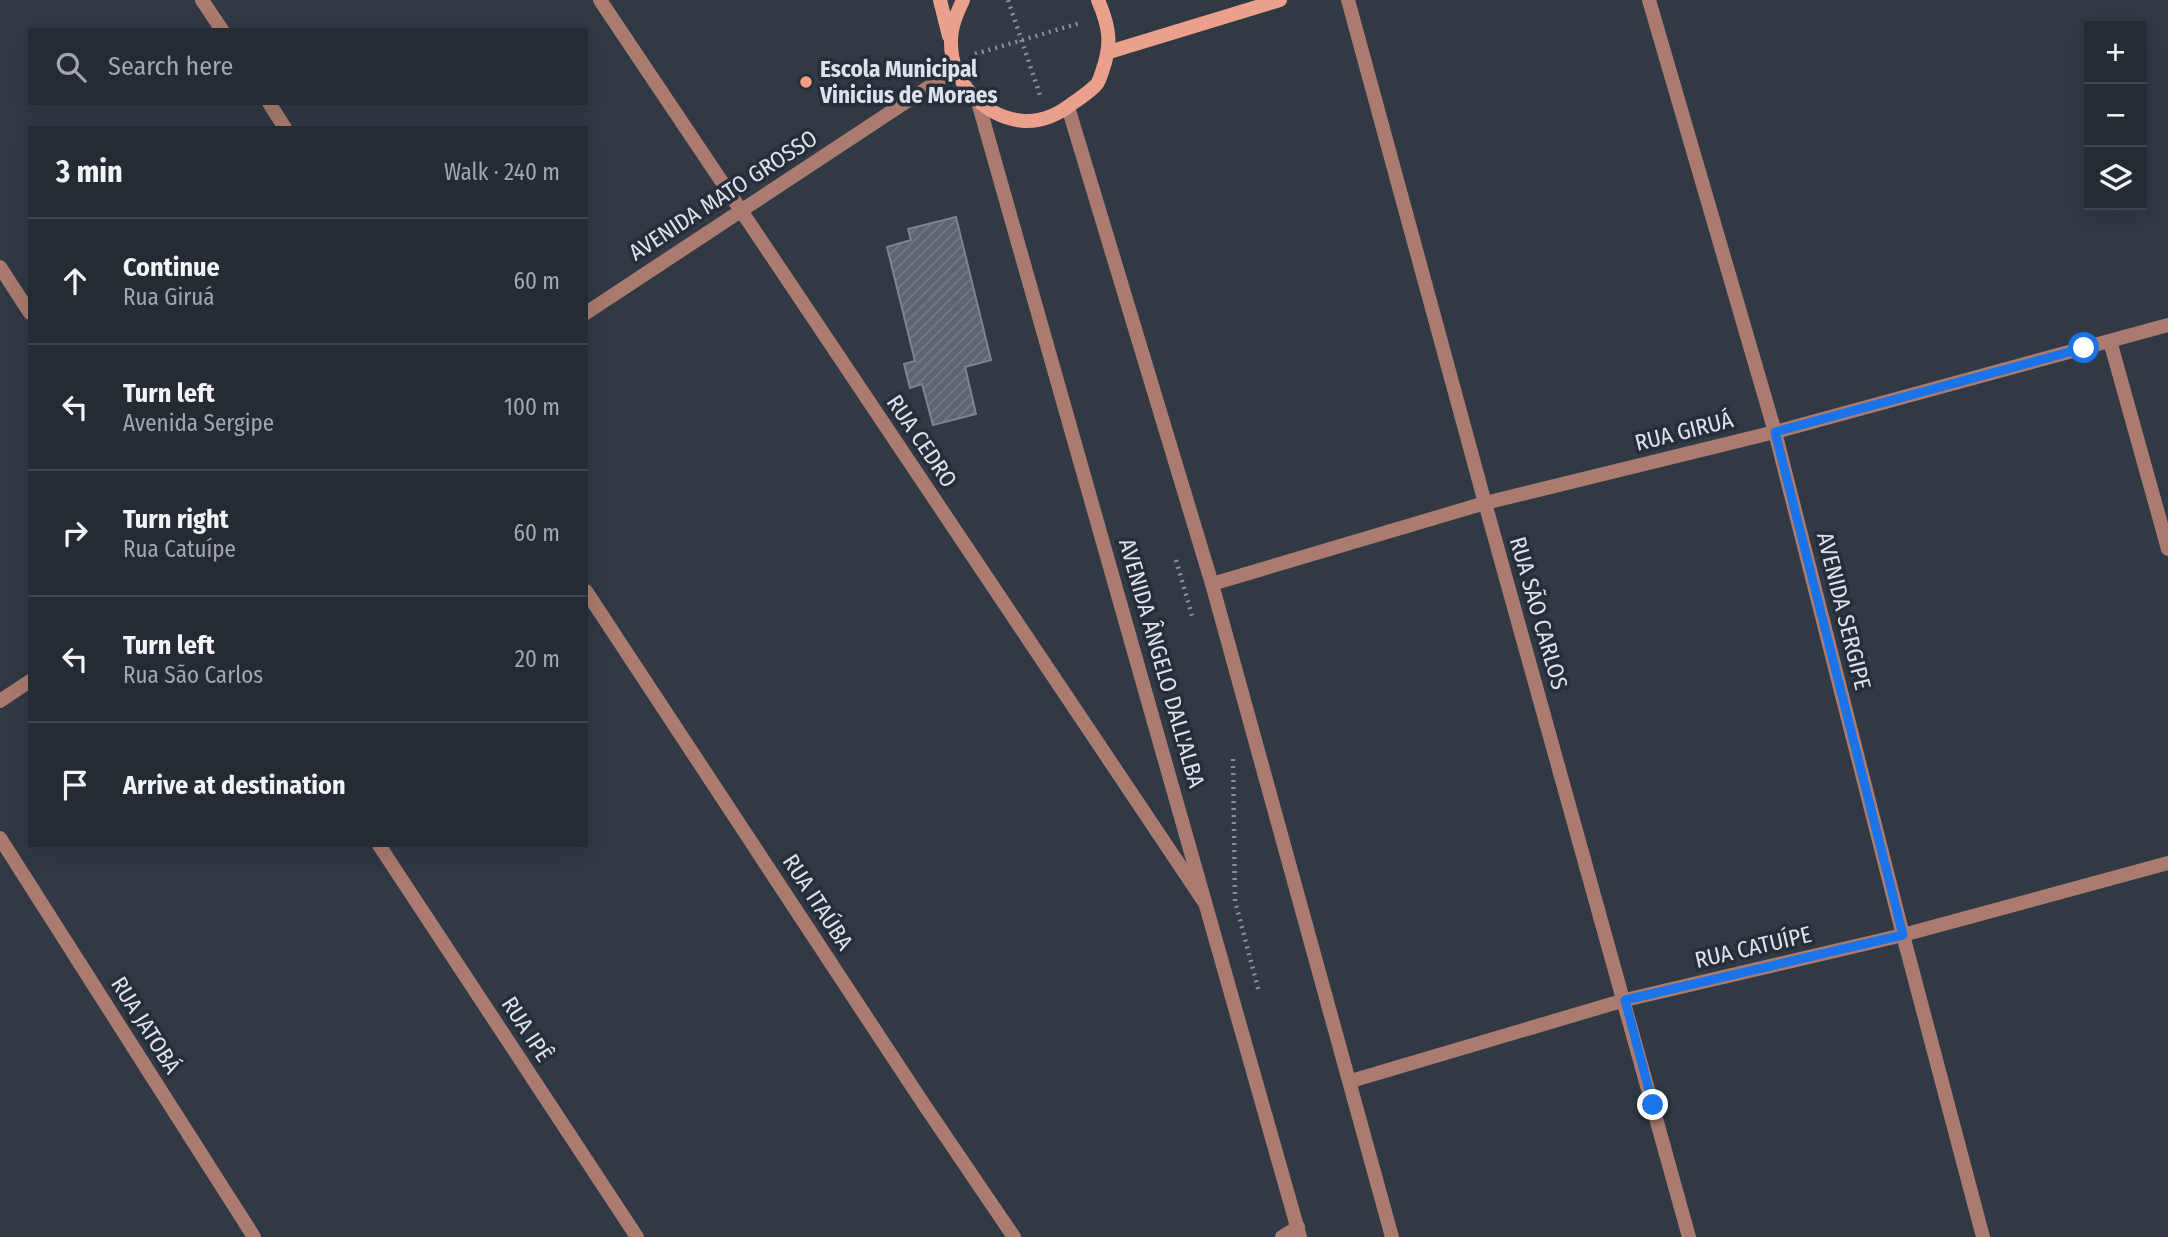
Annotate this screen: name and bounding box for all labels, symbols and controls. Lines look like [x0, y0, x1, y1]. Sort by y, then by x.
map controls [2084, 21, 2147, 210]
button: + [2084, 21, 2147, 84]
search box [28, 28, 588, 105]
icon: search [52, 48, 90, 86]
text: Search here [108, 51, 233, 82]
place label: Escola Municipal Vinicius de Moraes [819, 55, 998, 109]
marker: Escola Municipal Vinicius de Moraes [798, 74, 814, 90]
button: − [2084, 84, 2147, 147]
street label: AVENIDA MATO GROSSO [624, 124, 822, 266]
button: layers [2084, 147, 2147, 210]
text: 3 min [56, 154, 123, 190]
text: Walk · 240 m [444, 158, 560, 186]
text: Continue [123, 252, 220, 283]
icon: ahead [56, 262, 94, 300]
text: 60 m [514, 267, 560, 295]
text: Rua Giruá [123, 283, 215, 311]
route start [2068, 332, 2099, 363]
text: Turn left [123, 378, 215, 409]
icon: left [56, 388, 94, 426]
street label: RUA CEDRO [881, 389, 963, 493]
text: 100 m [504, 393, 560, 421]
street label: RUA GIRUÁ [1632, 404, 1736, 457]
text: Avenida Sergipe [123, 409, 274, 437]
text: Turn right [123, 504, 229, 535]
icon: right [56, 514, 94, 552]
text: 60 m [514, 519, 560, 547]
street label: AVENIDA SERGIPE [1811, 529, 1877, 693]
street label: RUA SÃO CARLOS [1504, 533, 1574, 693]
text: Rua Catuípe [123, 535, 236, 563]
street label: AVENIDA ÂNGELO DALL'ALBA [1113, 535, 1211, 791]
text: Turn left [123, 630, 215, 661]
icon: left [56, 640, 94, 678]
text: 20 m [515, 645, 560, 673]
text: Rua São Carlos [123, 661, 263, 689]
icon: arrive [56, 766, 94, 804]
text: Arrive at destination [123, 770, 346, 801]
street label: RUA ITAÚBA [777, 848, 860, 955]
street label: RUA CATUÍPE [1692, 919, 1814, 974]
street label: RUA JATOBÁ [105, 971, 188, 1079]
street label: RUA IPÊ [496, 991, 558, 1067]
route end [1637, 1089, 1668, 1120]

